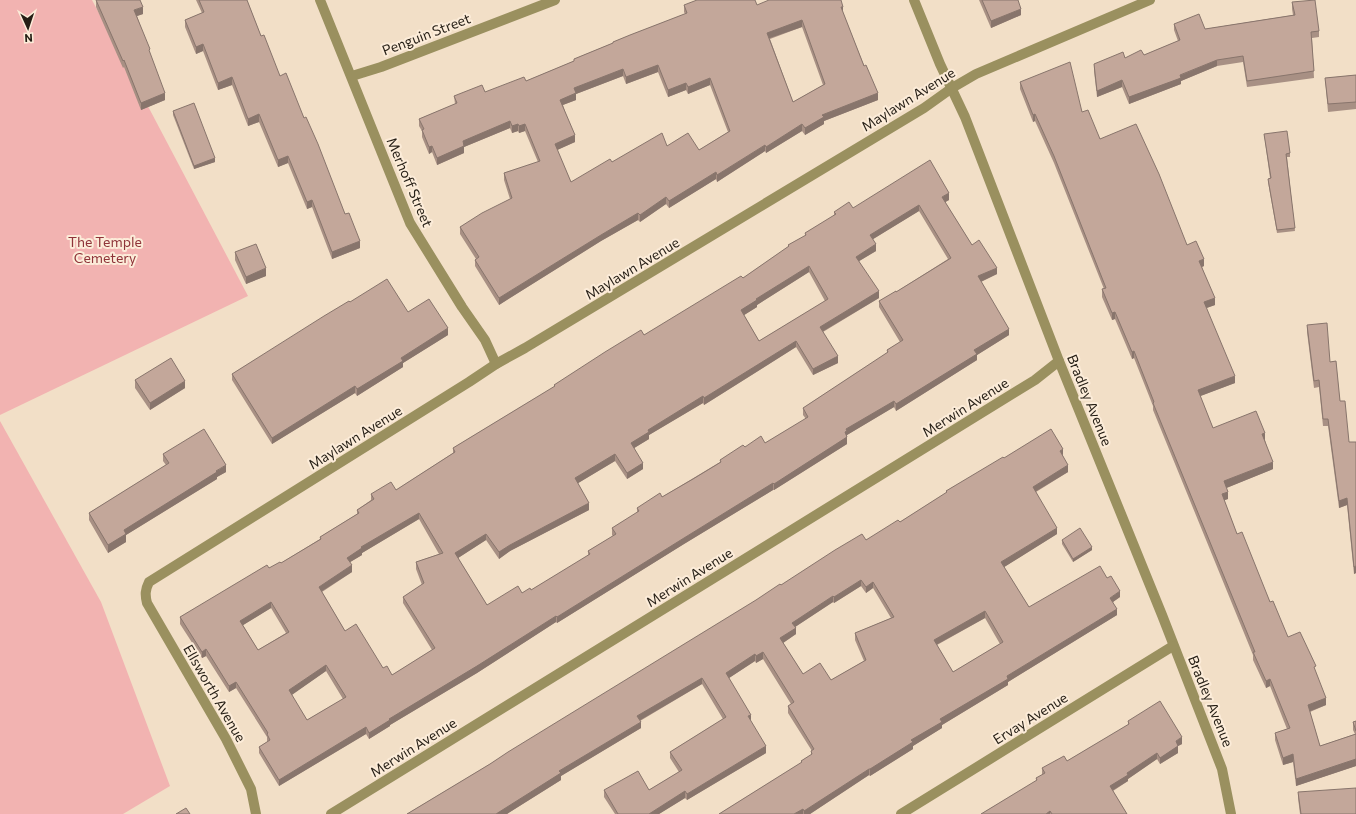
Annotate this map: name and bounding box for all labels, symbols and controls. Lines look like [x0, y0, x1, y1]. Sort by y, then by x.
north arrow [8, 8, 48, 48]
street label: Penguin Street [379, 9, 473, 59]
text: N [24, 32, 33, 45]
street label: Maylawn Avenue [858, 63, 958, 135]
street label: Merhoff Street [383, 135, 437, 230]
park label: The Temple Cemetery [68, 233, 142, 266]
street label: Maylawn Avenue [582, 233, 682, 303]
street label: Bradley Avenue [1064, 352, 1116, 448]
street label: Merwin Avenue [919, 374, 1011, 440]
street label: Maylawn Avenue [305, 401, 405, 473]
street label: Merwin Avenue [643, 544, 735, 610]
street label: Ellsworth Avenue [180, 641, 250, 745]
street label: Bradley Avenue [1185, 653, 1237, 749]
street label: Ervay Avenue [990, 688, 1070, 748]
street label: Merwin Avenue [367, 714, 459, 780]

